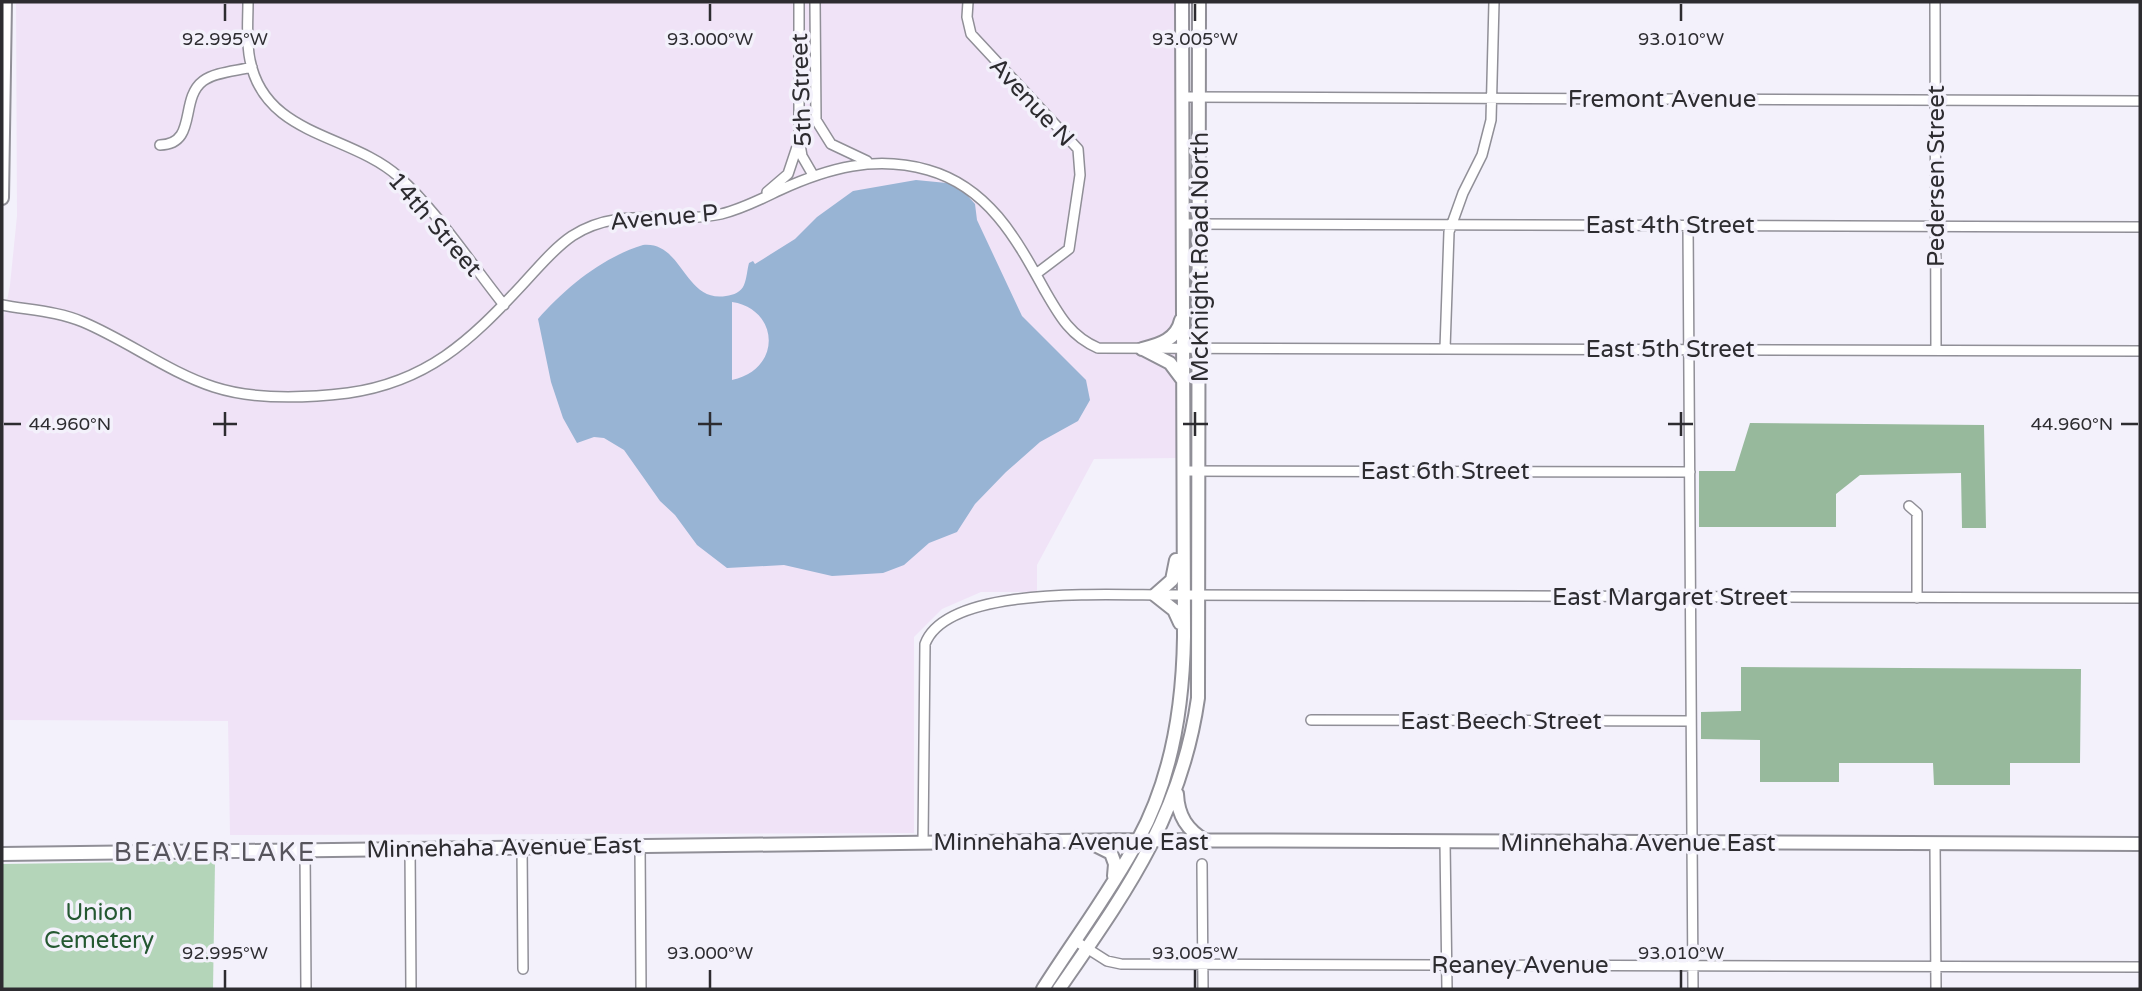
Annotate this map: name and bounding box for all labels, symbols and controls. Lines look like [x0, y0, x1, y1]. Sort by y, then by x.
text: 92.995°W [182, 28, 268, 50]
text: 93.000°W [667, 28, 753, 50]
text: 93.005°W [1152, 28, 1238, 50]
text: 93.010°W [1638, 28, 1724, 50]
street label: 5th Street [785, 33, 818, 147]
street label: Avenue N [983, 52, 1080, 153]
street label: Fremont Avenue [1568, 85, 1756, 114]
street label: Pedersen Street [1922, 85, 1951, 267]
street label: McKnight Road North [1186, 132, 1215, 382]
street label: 14th Street [381, 166, 488, 282]
street label: Avenue P [609, 198, 719, 237]
street label: East 4th Street [1585, 211, 1755, 240]
street label: East 5th Street [1585, 335, 1755, 364]
text: 44.960°N [29, 413, 111, 435]
text: 44.960°N [2031, 413, 2113, 435]
street label: East 6th Street [1360, 457, 1530, 486]
street label: East Margaret Street [1552, 583, 1788, 612]
street label: East Beech Street [1400, 707, 1602, 736]
street label: Minnehaha Avenue East [933, 828, 1209, 857]
street label: Minnehaha Avenue East [1500, 829, 1776, 858]
street label: Minnehaha Avenue East [366, 831, 642, 864]
district label: BEAVER LAKE [114, 837, 316, 868]
park label: Union Cemetery [44, 898, 154, 955]
text: 92.995°W [182, 942, 268, 964]
text: 93.000°W [667, 942, 753, 964]
text: 93.005°W [1152, 942, 1238, 964]
text: 93.010°W [1638, 942, 1724, 964]
street label: Reaney Avenue [1431, 951, 1609, 980]

